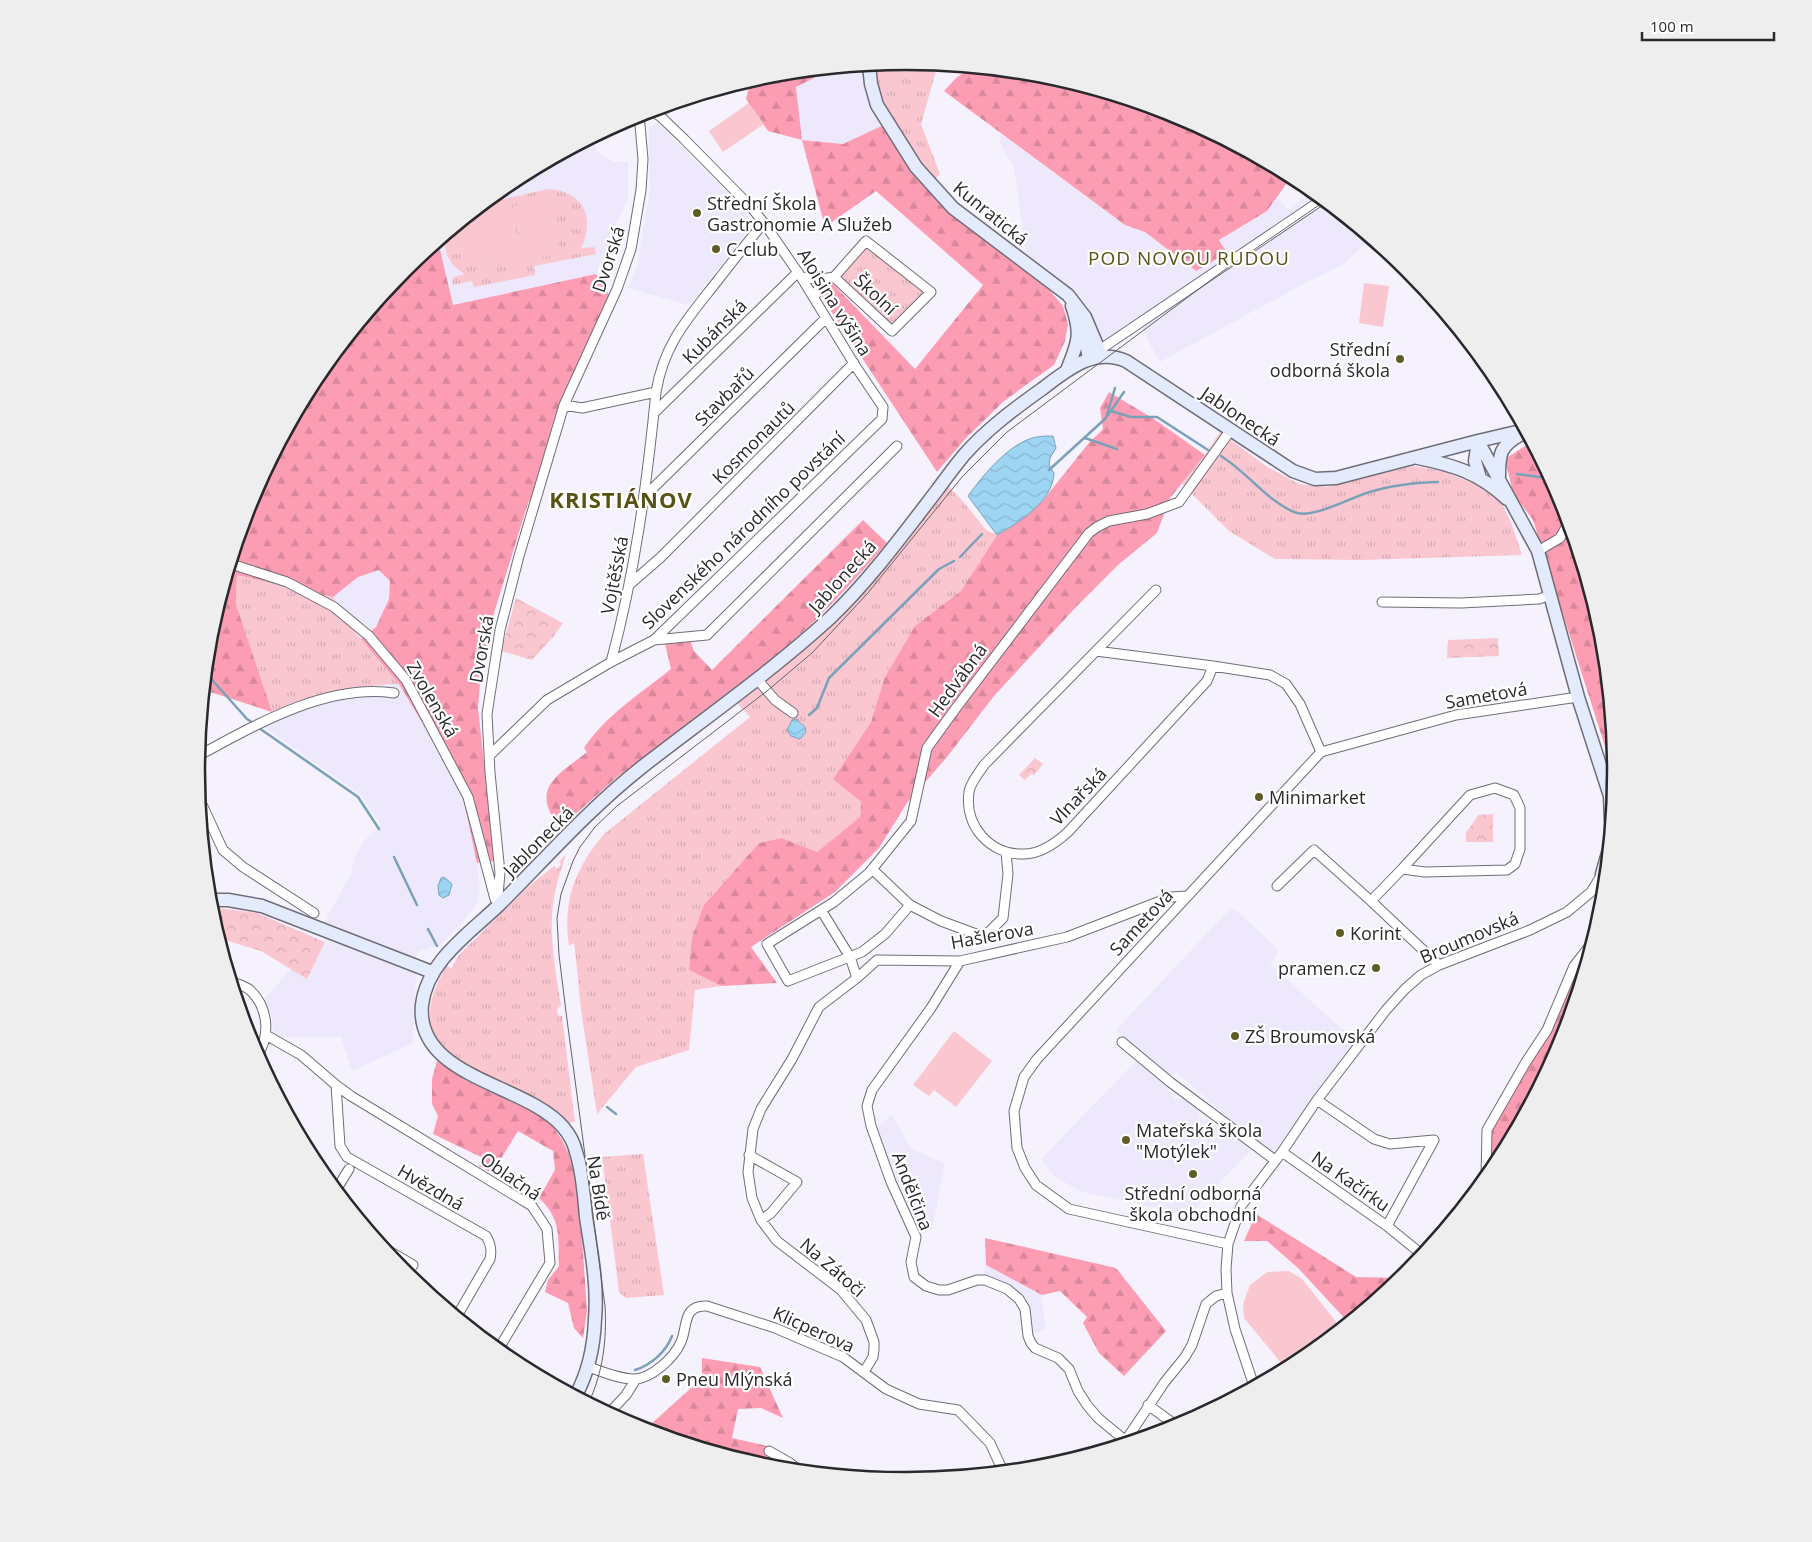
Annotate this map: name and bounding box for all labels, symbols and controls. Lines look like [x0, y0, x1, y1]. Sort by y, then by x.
scale bar [1642, 10, 1774, 42]
text: 100 m [1650, 16, 1694, 36]
street label: Kunratická [949, 176, 1033, 250]
place label: Střední Škola Gastronomie A Služeb [707, 191, 892, 236]
marker: Střední Škola Gastronomie A Služeb [691, 207, 703, 219]
street label: Dvorská [586, 223, 630, 295]
place label: C-club [726, 237, 778, 261]
marker: C-club [710, 243, 722, 255]
street label: Aloisina výšina [792, 244, 878, 360]
district label: POD NOVOU RUDOU [1088, 245, 1290, 271]
street label: Školní [849, 268, 903, 320]
street label: Kubánská [676, 293, 752, 369]
place label: Střední odborná škola [1270, 337, 1390, 382]
marker: Střední odborná škola [1394, 353, 1406, 365]
street label: Stavbařů [689, 361, 759, 431]
street label: Jablonecká [1195, 380, 1285, 451]
street label: Kosmonautů [707, 396, 799, 488]
street label: Slovenského národního povstání [636, 426, 850, 634]
district label: KRISTIÁNOV [549, 484, 693, 514]
street label: Vojtěšská [595, 534, 633, 616]
street label: Jablonecká [801, 534, 881, 619]
street label: Dvorská [463, 613, 499, 685]
street label: Hedvábná [922, 638, 992, 722]
street label: Zvolenská [402, 657, 464, 741]
street label: Sametová [1443, 676, 1529, 714]
street label: Vlnařská [1044, 762, 1112, 830]
place label: Minimarket [1269, 785, 1365, 809]
marker: Minimarket [1253, 791, 1265, 803]
street label: Jablonecká [496, 801, 578, 883]
street label: Sametová [1104, 884, 1178, 960]
street label: Broumovská [1416, 905, 1522, 969]
street label: Hašlerova [949, 916, 1035, 954]
place label: Korint [1350, 921, 1401, 945]
marker: Korint [1334, 927, 1346, 939]
place label: pramen.cz [1278, 956, 1366, 980]
marker: pramen.cz [1370, 962, 1382, 974]
place label: ZŠ Broumovská [1245, 1024, 1375, 1048]
marker: ZŠ Broumovská [1229, 1030, 1241, 1042]
place label: Mateřská škola "Motýlek" [1136, 1118, 1262, 1163]
marker: Mateřská škola "Motýlek" [1120, 1134, 1132, 1146]
street label: Na Kačírku [1307, 1145, 1395, 1217]
street label: Oblačná [476, 1146, 546, 1206]
street label: Andělčina [887, 1148, 939, 1234]
street label: Na Bídě [582, 1154, 616, 1222]
street label: Hvězdná [393, 1158, 469, 1216]
marker: Střední odborná škola obchodní [1187, 1168, 1199, 1180]
place label: Střední odborná škola obchodní [1124, 1181, 1262, 1226]
street label: Na Zátoči [795, 1232, 871, 1302]
street label: Klicperova [769, 1300, 859, 1358]
place label: Pneu Mlýnská [676, 1367, 793, 1391]
marker: Pneu Mlýnská [660, 1373, 672, 1385]

